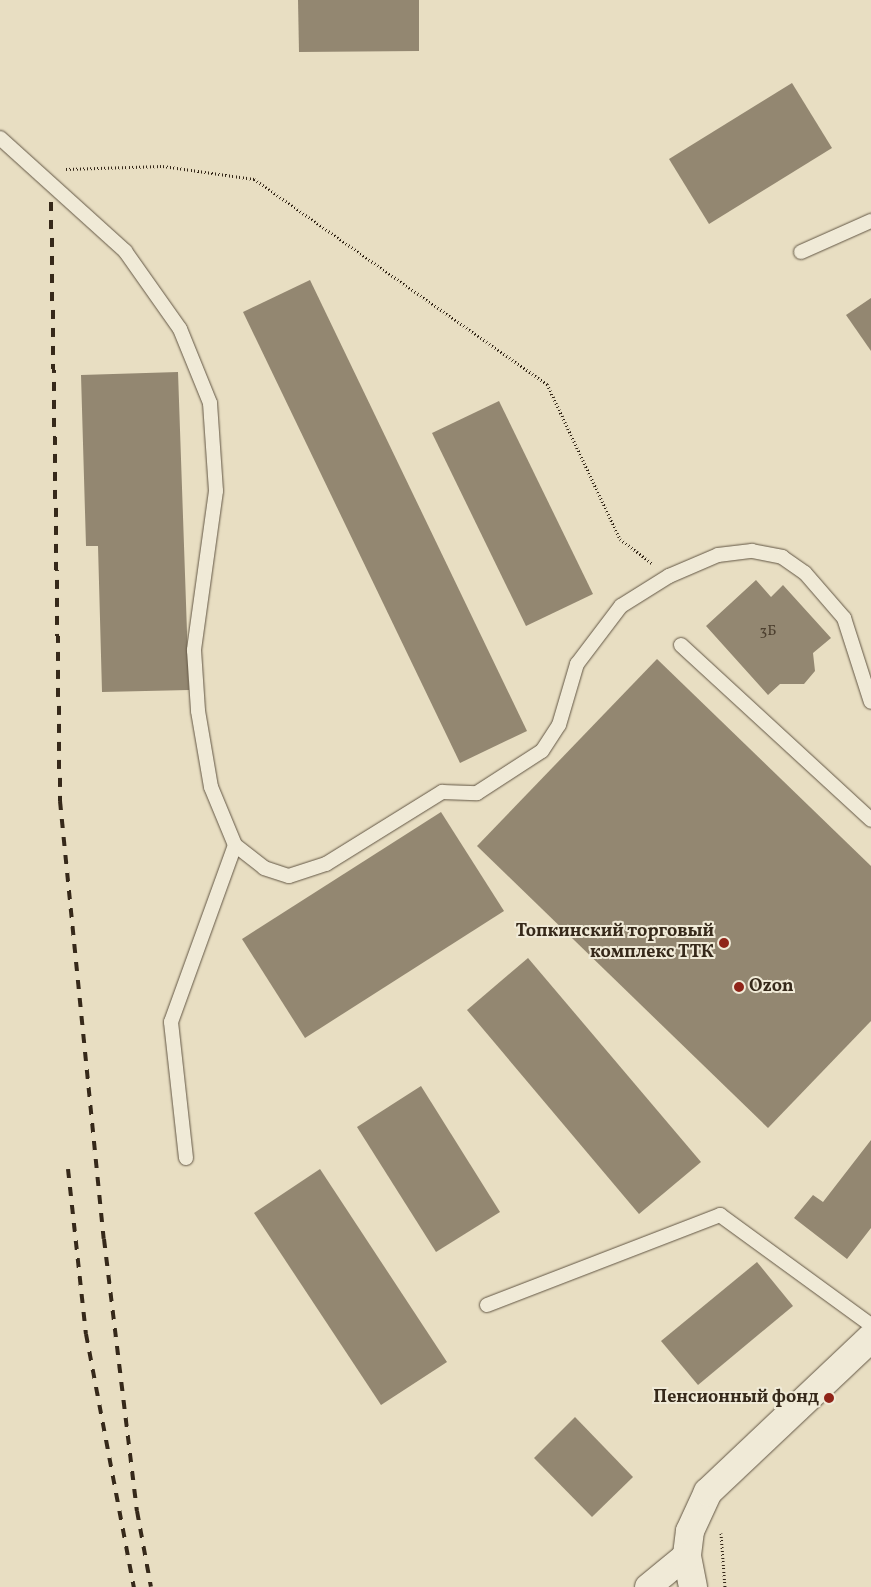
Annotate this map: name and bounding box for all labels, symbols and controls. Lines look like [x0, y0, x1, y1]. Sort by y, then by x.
house number: 3Б [760, 623, 776, 641]
place label: Топкинский торговый комплекс ТТК [515, 922, 714, 964]
marker: Топкинский торговый комплекс ТТК [718, 937, 730, 949]
place label: Ozon [749, 976, 794, 998]
marker: Ozon [733, 981, 745, 993]
place label: Пенсионный фонд [653, 1387, 819, 1409]
marker: Пенсионный фонд [823, 1392, 835, 1404]

